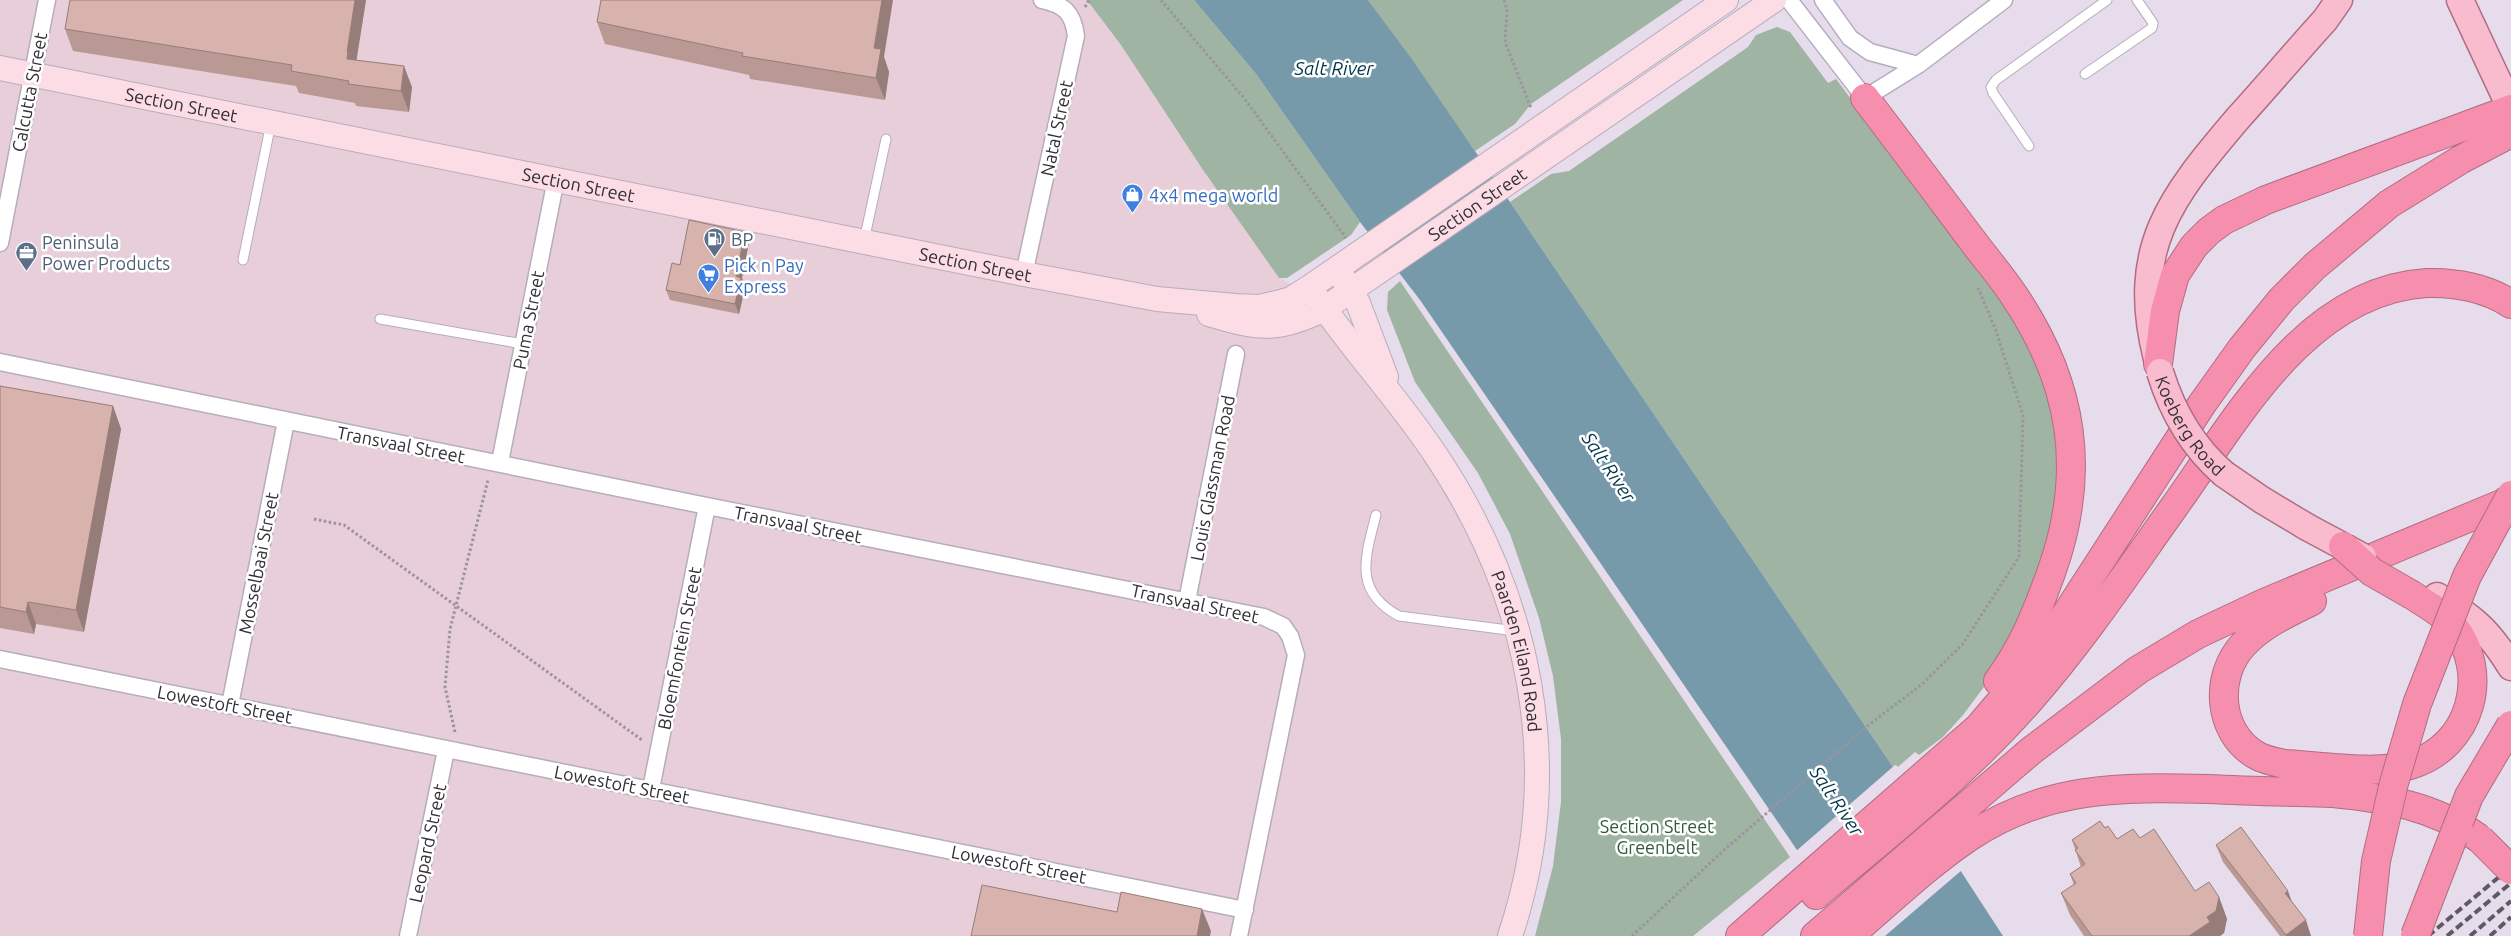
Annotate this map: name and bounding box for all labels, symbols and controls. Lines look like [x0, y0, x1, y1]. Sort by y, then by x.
street label: Calcutta Street [8, 30, 50, 154]
water label: Salt River [1293, 57, 1374, 79]
street label: Natal Street [1036, 78, 1076, 178]
street label: Section Street [123, 83, 239, 126]
street label: Section Street [520, 163, 636, 205]
street label: Section Street [1424, 163, 1530, 245]
shop icon: 4x4 mega world [1121, 183, 1145, 214]
place label: 4x4 mega world [1149, 185, 1278, 205]
fuel station icon: BP [703, 227, 727, 258]
place label: BP [731, 229, 753, 249]
place label: Peninsula Power Products [42, 232, 170, 273]
office icon: Peninsula Power Products [14, 240, 38, 271]
street label: Section Street [917, 243, 1033, 285]
place label: Pick n Pay Express [724, 255, 804, 296]
supermarket icon: Pick n Pay Express [696, 263, 720, 294]
street label: Puma Street [509, 269, 547, 371]
street label: Koeberg Road [2152, 373, 2229, 480]
street label: Louis Glassman Road [1186, 393, 1238, 563]
street label: Transvaal Street [335, 422, 467, 466]
water label: Salt River [1577, 427, 1641, 507]
street label: Mosselbaai Street [234, 490, 282, 636]
street label: Transvaal Street [732, 502, 864, 546]
street label: Bloemfontein Street [653, 565, 705, 731]
street label: Paarden Eiland Road [1488, 568, 1545, 733]
street label: Transvaal Street [1129, 580, 1261, 626]
street label: Lowestoft Street [156, 681, 294, 727]
street label: Lowestoft Street [553, 761, 691, 807]
water label: Salt River [1805, 761, 1869, 841]
street label: Leopard Street [405, 782, 449, 904]
park label: Section Street Greenbelt [1600, 816, 1714, 857]
street label: Lowestoft Street [950, 841, 1088, 887]

